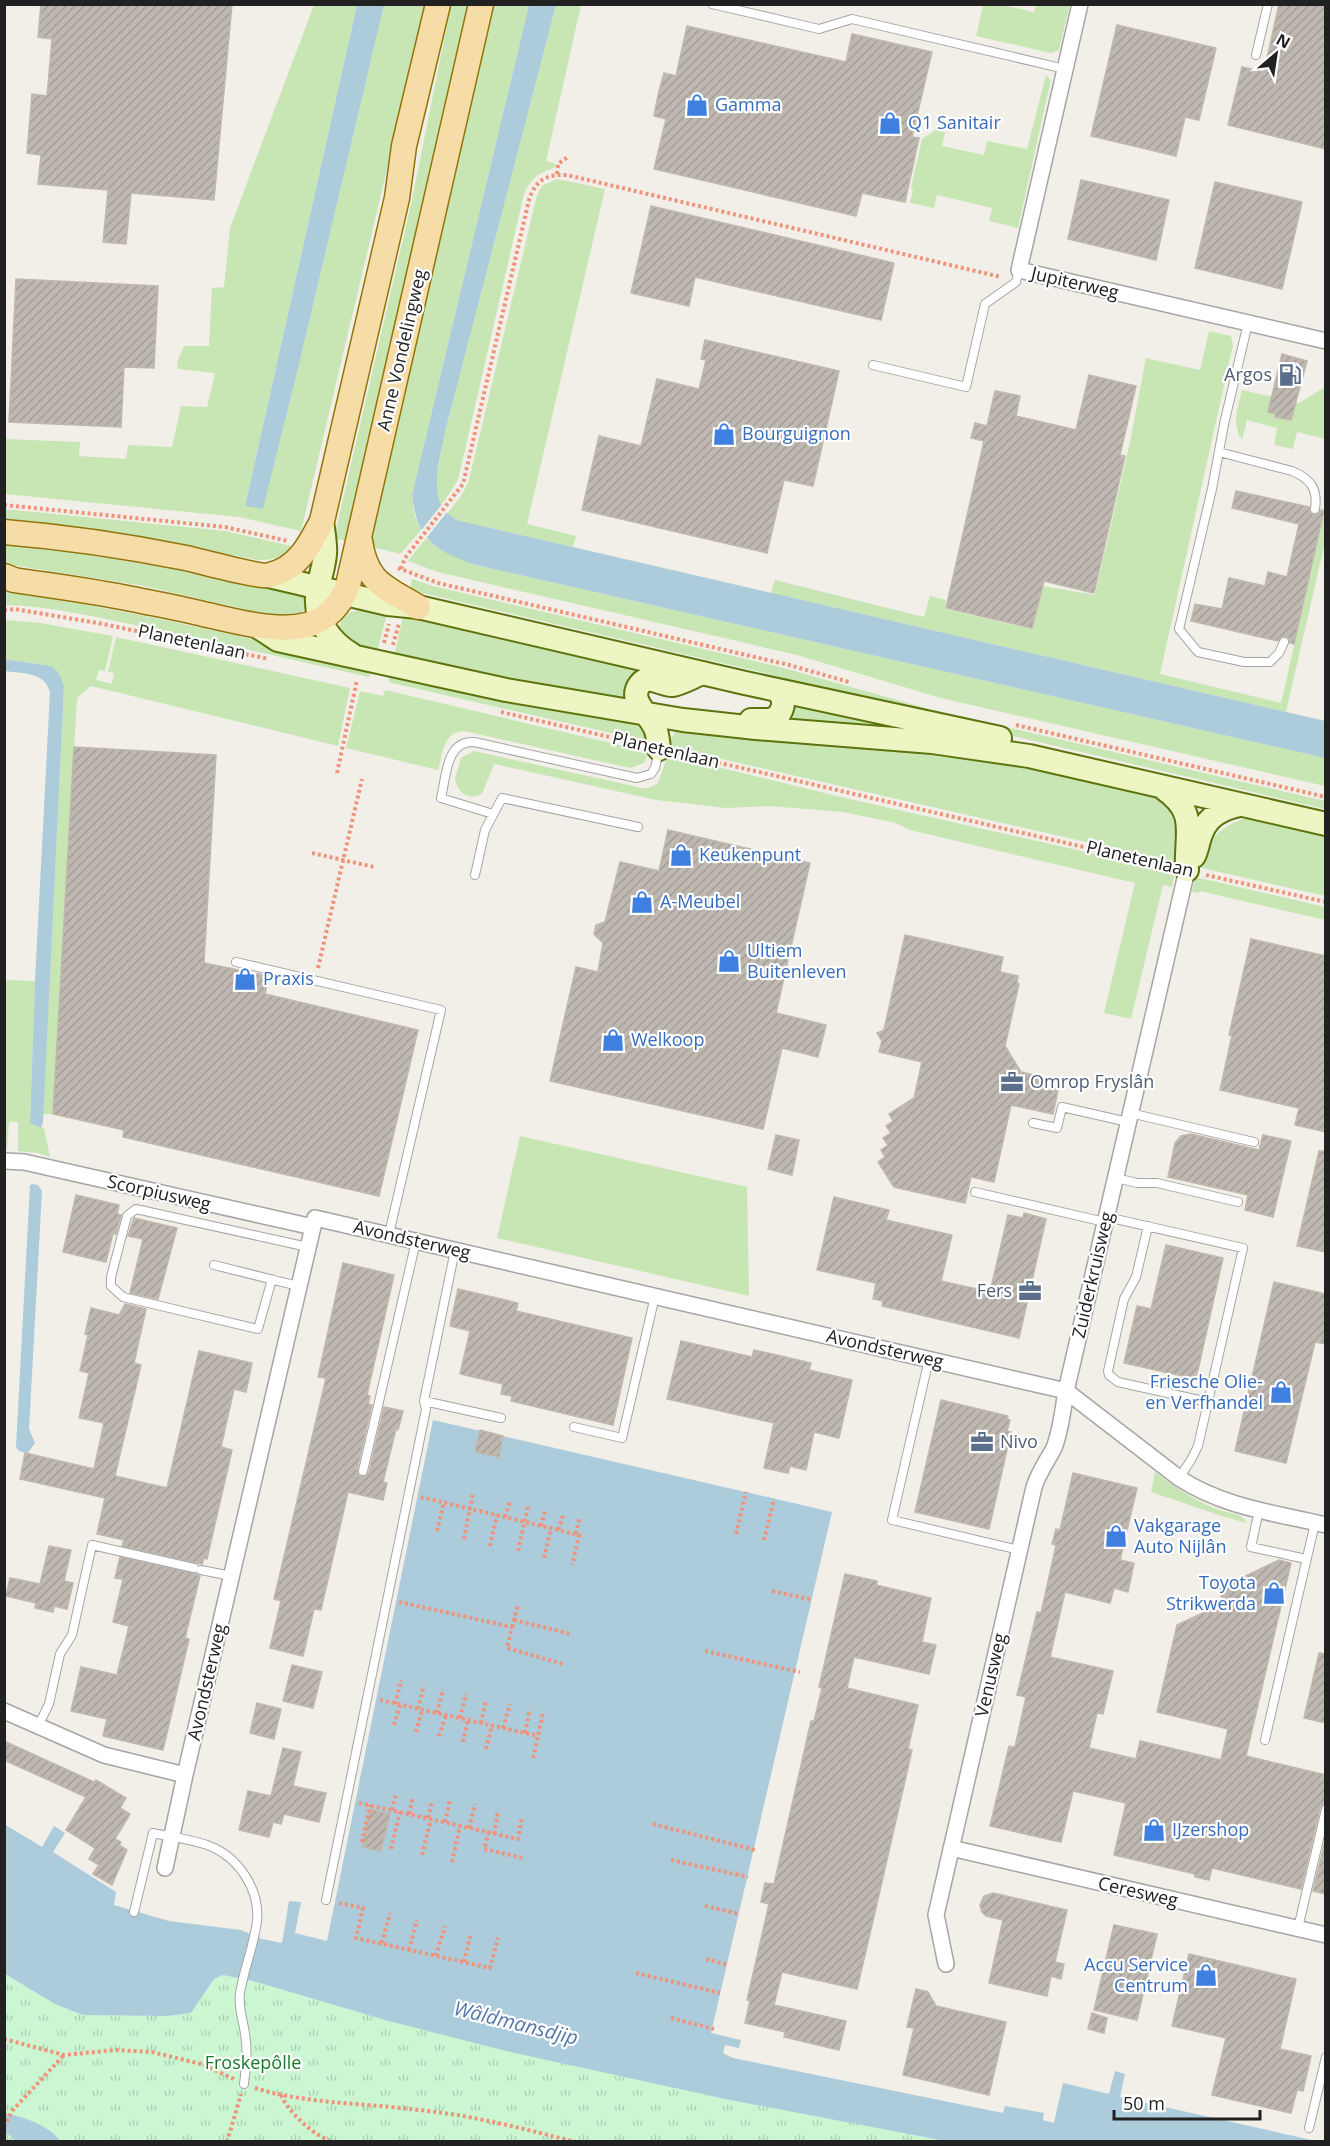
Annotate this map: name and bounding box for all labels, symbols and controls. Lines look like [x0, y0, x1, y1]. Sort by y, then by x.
north arrow [1246, 24, 1306, 84]
text: N [1272, 28, 1294, 54]
shop icon: Gamma [684, 92, 710, 118]
place label: Gamma [715, 92, 781, 116]
shop icon: Q1 Sanitair [877, 110, 903, 136]
place label: Q1 Sanitair [908, 110, 1001, 134]
street label: Jupiterweg [1027, 260, 1122, 304]
street label: Anne Vondelingweg [371, 266, 431, 433]
place label: Argos [1224, 362, 1272, 386]
fuel station icon: Argos [1277, 362, 1303, 388]
shop icon: Bourguignon [711, 421, 737, 447]
place label: Bourguignon [742, 421, 851, 445]
street label: Planetenlaan [136, 618, 248, 664]
street label: Planetenlaan [610, 725, 722, 773]
street label: Planetenlaan [1084, 834, 1196, 882]
shop icon: Keukenpunt [668, 842, 694, 868]
place label: Keukenpunt [699, 842, 801, 866]
shop icon: A-Meubel [629, 889, 655, 915]
place label: A-Meubel [660, 889, 740, 913]
place label: Ultiem Buitenleven [747, 938, 847, 983]
shop icon: Ultiem Buitenleven [716, 948, 742, 974]
shop icon: Praxis [232, 966, 258, 992]
place label: Praxis [263, 966, 314, 990]
shop icon: Welkoop [600, 1027, 626, 1053]
place label: Welkoop [631, 1027, 704, 1051]
office icon: Omrop Fryslân [999, 1069, 1025, 1095]
place label: Omrop Fryslân [1030, 1069, 1154, 1093]
street label: Scorpiusweg [105, 1168, 214, 1216]
street label: Zuiderkruisweg [1066, 1209, 1118, 1340]
street label: Avondsterweg [351, 1214, 473, 1264]
place label: Fers [977, 1278, 1012, 1302]
office icon: Fers [1017, 1278, 1043, 1304]
street label: Avondsterweg [824, 1323, 946, 1373]
place label: Friesche Olie- en Verfhandel [1145, 1369, 1263, 1414]
shop icon: Friesche Olie- en Verfhandel [1268, 1379, 1294, 1405]
office icon: Nivo [969, 1429, 995, 1455]
place label: Nivo [1000, 1429, 1038, 1453]
place label: Vakgarage Auto Nijlân [1134, 1513, 1227, 1558]
shop icon: Vakgarage Auto Nijlân [1103, 1523, 1129, 1549]
place label: Toyota Strikwerda [1166, 1570, 1256, 1615]
shop icon: Toyota Strikwerda [1261, 1580, 1287, 1606]
street label: Avondsterweg [181, 1621, 231, 1743]
street label: Venusweg [969, 1630, 1011, 1719]
shop icon: IJzershop [1141, 1817, 1167, 1843]
place label: IJzershop [1172, 1817, 1249, 1841]
street label: Ceresweg [1096, 1870, 1181, 1912]
place label: Accu Service Centrum [1084, 1952, 1188, 1997]
shop icon: Accu Service Centrum [1193, 1962, 1219, 1988]
water label: Wâldmansdjip [451, 1994, 581, 2051]
park label: Froskepôlle [205, 2050, 301, 2074]
scale bar [1114, 2083, 1260, 2121]
text: 50 m [1123, 2091, 1165, 2115]

